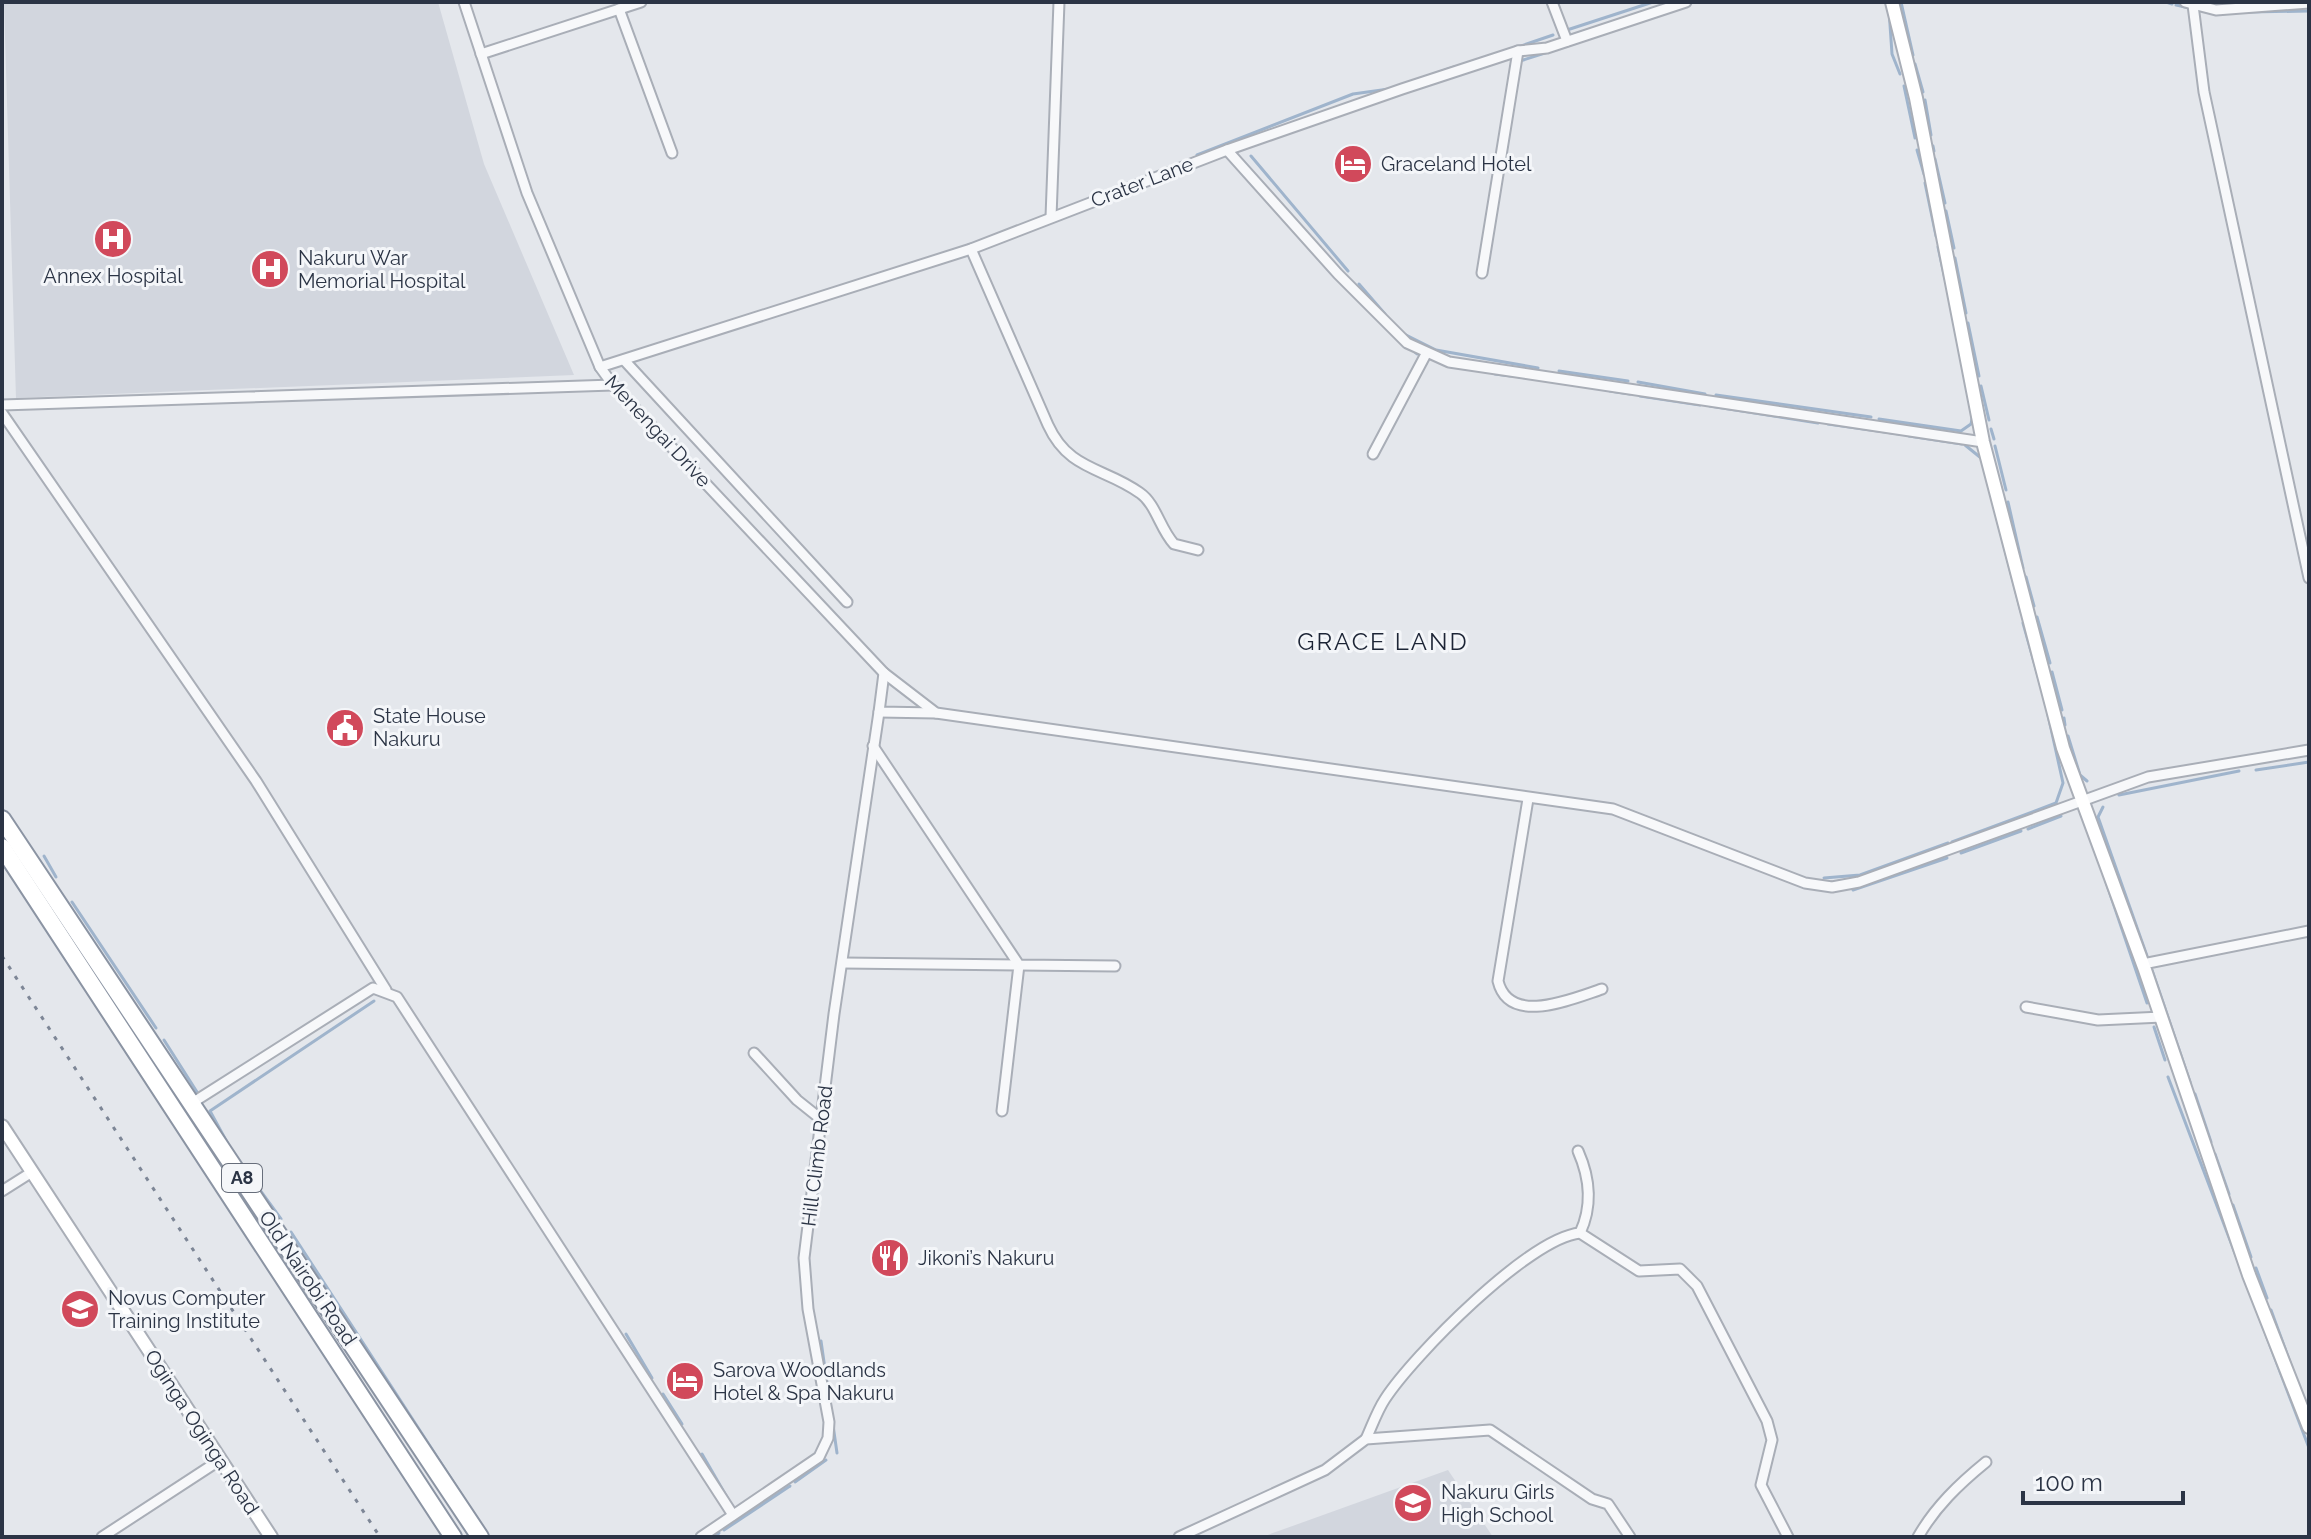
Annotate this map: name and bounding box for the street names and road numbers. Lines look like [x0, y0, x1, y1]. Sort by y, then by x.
street label: Crater Lane [1088, 151, 1197, 212]
street label: Menengai Drive [600, 370, 716, 492]
street label: Hill Climb Road [796, 1084, 838, 1228]
road number: A8 [222, 1164, 262, 1192]
street label: Old Nairobi Road [254, 1206, 362, 1350]
street label: Oginga Oginga Road [140, 1345, 264, 1519]

